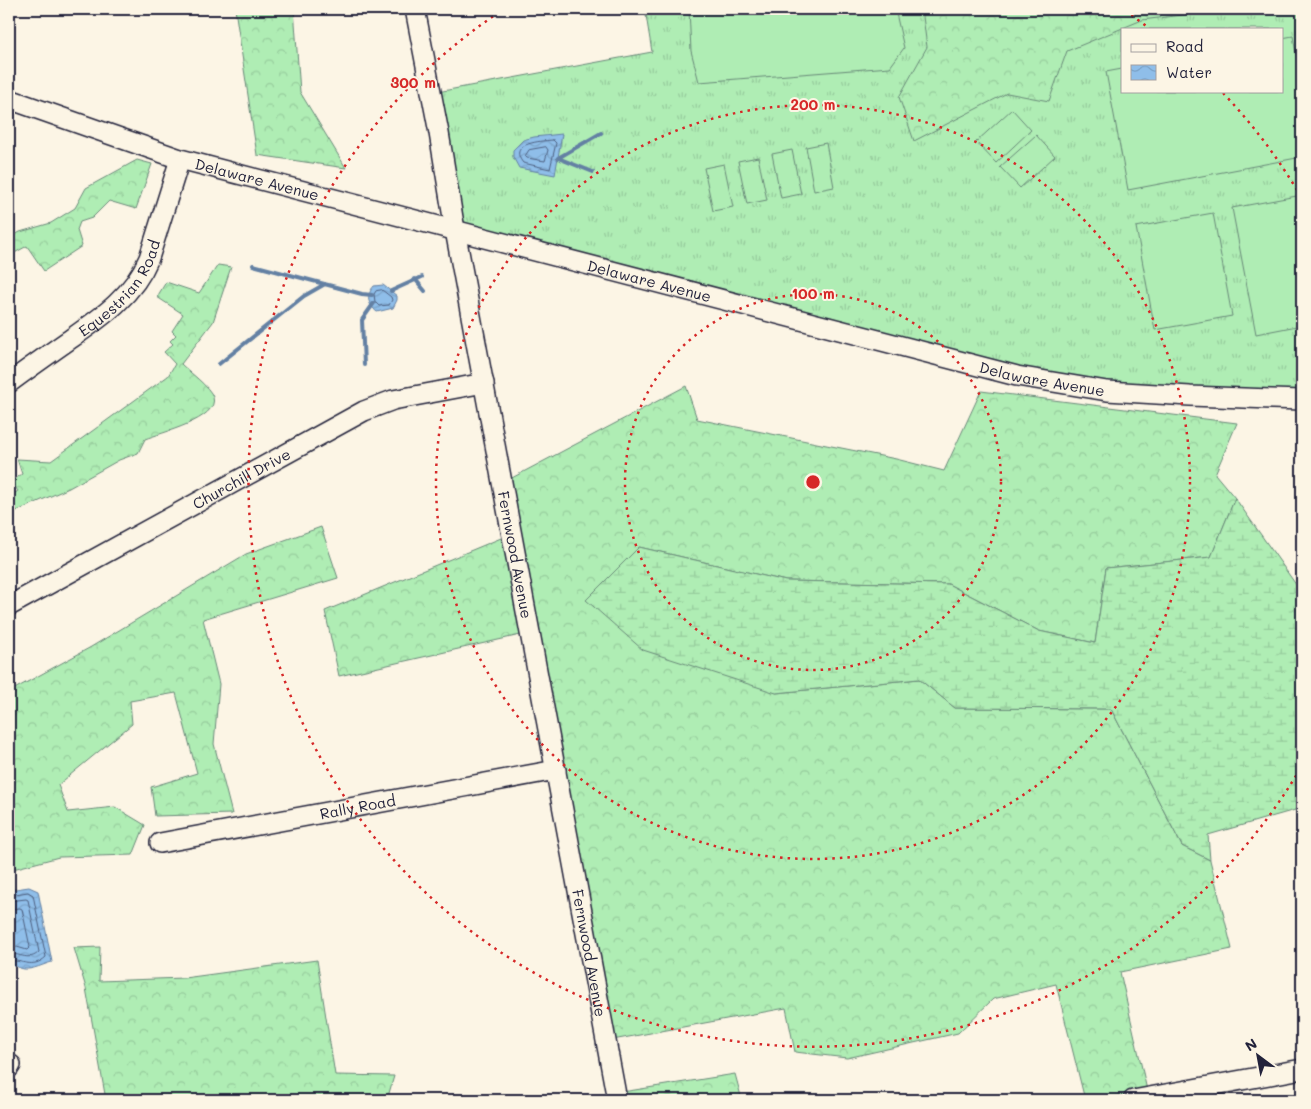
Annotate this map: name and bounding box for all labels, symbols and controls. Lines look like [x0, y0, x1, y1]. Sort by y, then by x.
legend [1121, 28, 1284, 92]
text: Road [1166, 36, 1203, 56]
text: Water [1166, 62, 1212, 82]
text: 300 m [390, 72, 436, 92]
text: 200 m [791, 94, 836, 114]
street label: Delaware Avenue [193, 153, 321, 205]
street label: Equestrian Road [74, 237, 164, 340]
street label: Delaware Avenue [585, 255, 713, 306]
text: 100 m [791, 283, 835, 303]
street label: Delaware Avenue [977, 357, 1106, 400]
street label: Churchill Drive [189, 443, 294, 513]
centre of rings [804, 473, 822, 491]
street label: Fernwood Avenue [494, 489, 537, 620]
street label: Rally Road [318, 790, 397, 823]
street label: Fernwood Avenue [568, 888, 611, 1018]
north arrow [1234, 1032, 1284, 1082]
text: N [1241, 1034, 1260, 1055]

